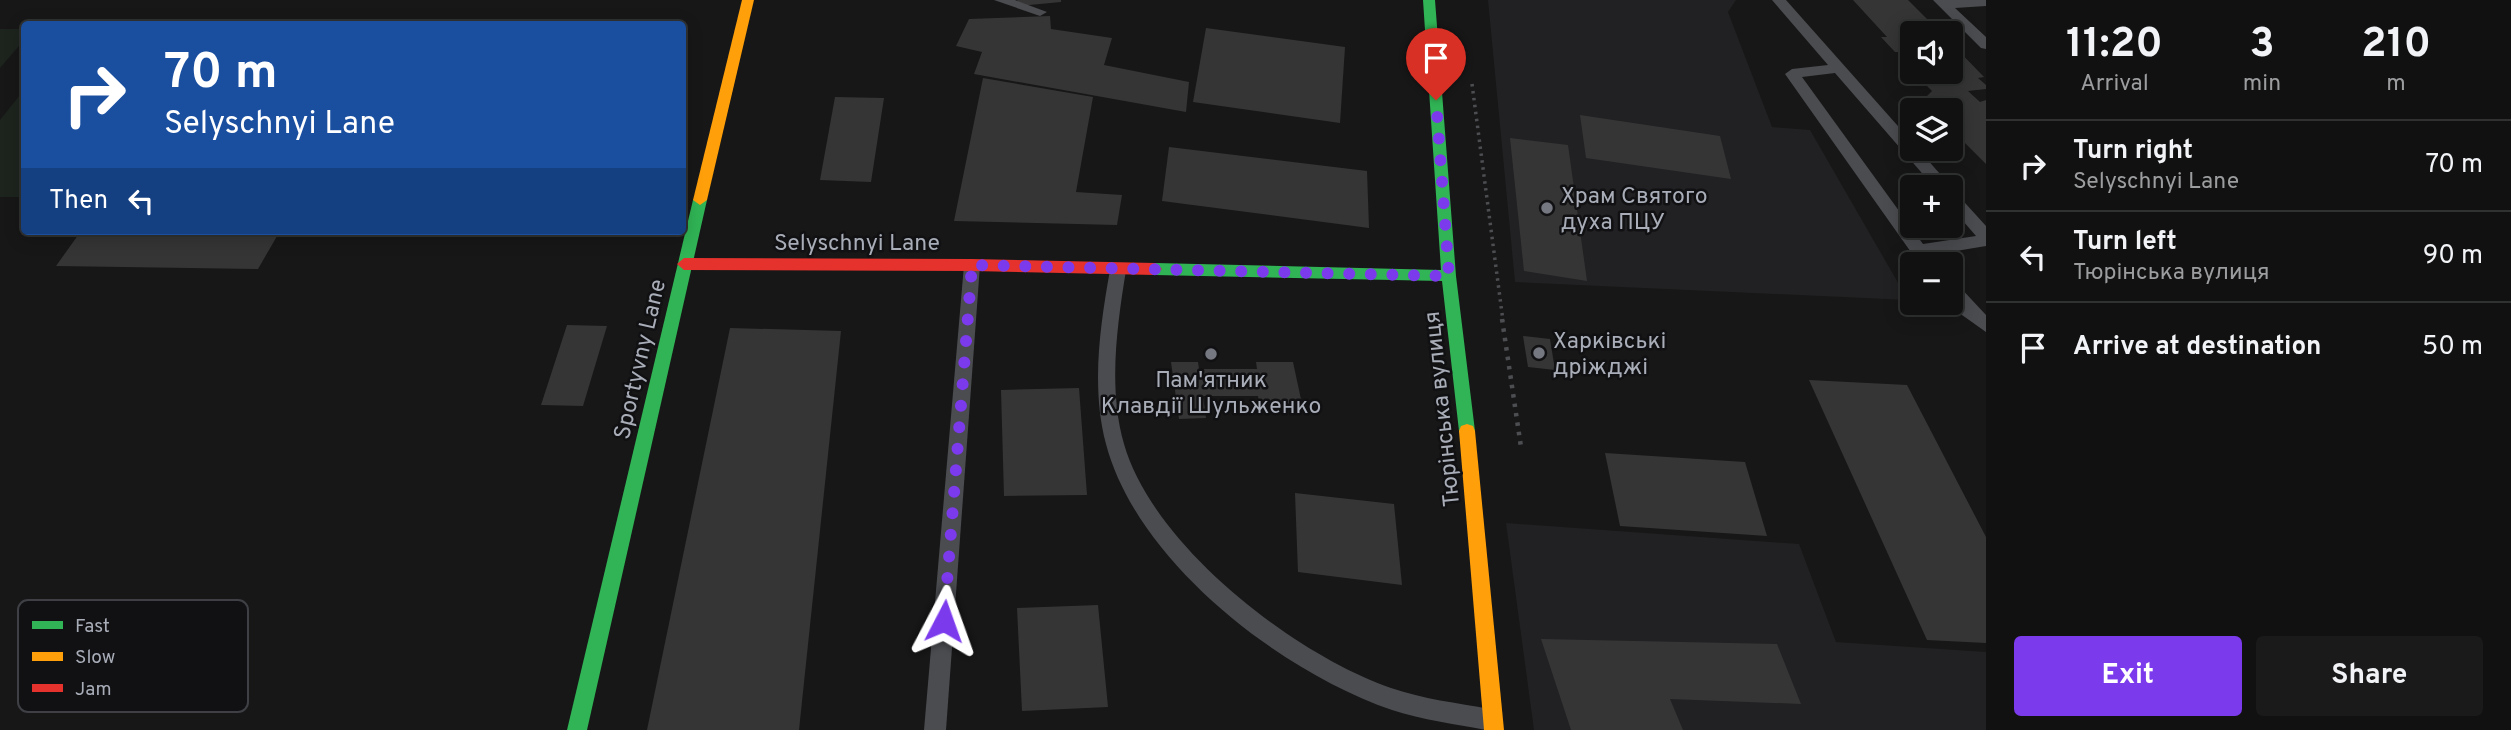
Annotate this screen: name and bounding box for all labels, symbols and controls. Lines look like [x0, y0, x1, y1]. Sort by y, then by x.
text: 11:20 [2066, 19, 2163, 72]
text: 3 [2249, 19, 2275, 72]
text: 210 [2361, 19, 2431, 72]
map controls [1900, 21, 1963, 315]
button: sound [1900, 21, 1963, 84]
pin [1406, 28, 1466, 100]
icon: arrive [1417, 39, 1455, 77]
text: 70 m [164, 44, 278, 106]
icon: right [49, 49, 140, 140]
text: Arrival [2080, 70, 2149, 99]
text: min [2243, 70, 2281, 99]
text: m [2386, 70, 2406, 99]
button: layers [1900, 98, 1963, 161]
text: Selyschnyi Lane [164, 105, 395, 145]
text: Turn right [2073, 135, 2193, 168]
icon: right [2014, 147, 2052, 185]
text: 70 m [2425, 149, 2483, 182]
text: Selyschnyi Lane [2073, 168, 2239, 197]
button: + [1900, 175, 1963, 238]
icon: left [122, 182, 160, 220]
place label: Храм Святого духа ПЦУ [1561, 183, 1708, 238]
text: Then [49, 185, 108, 218]
marker: Храм Святого духа ПЦУ [1539, 200, 1555, 216]
text: Turn left [2073, 226, 2177, 259]
street label: Selyschnyi Lane [774, 230, 940, 259]
icon: left [2014, 238, 2052, 276]
text: 90 m [2423, 240, 2483, 273]
button: − [1900, 252, 1963, 315]
text: Тюрінська вулиця [2073, 259, 2270, 288]
street label: Sportyvny Lane [609, 277, 674, 443]
street label: Тюрінська вулиця [1419, 310, 1468, 508]
place label: Харківські дріжджі [1553, 328, 1666, 383]
icon: arrive [2014, 329, 2052, 367]
text: Arrive at destination [2073, 331, 2321, 364]
text: 50 m [2422, 331, 2483, 364]
marker: Харківські дріжджі [1531, 345, 1547, 361]
marker: Пам'ятник Клавдії Шульженко [1203, 346, 1219, 362]
place label: Пам'ятник Клавдії Шульженко [1101, 367, 1321, 422]
position arrow [907, 584, 981, 658]
legend [18, 600, 248, 712]
text: Fast [75, 615, 110, 639]
button: Exit [2014, 636, 2242, 716]
button: Share [2256, 636, 2483, 716]
text: Slow [75, 646, 115, 670]
text: Jam [75, 678, 112, 702]

